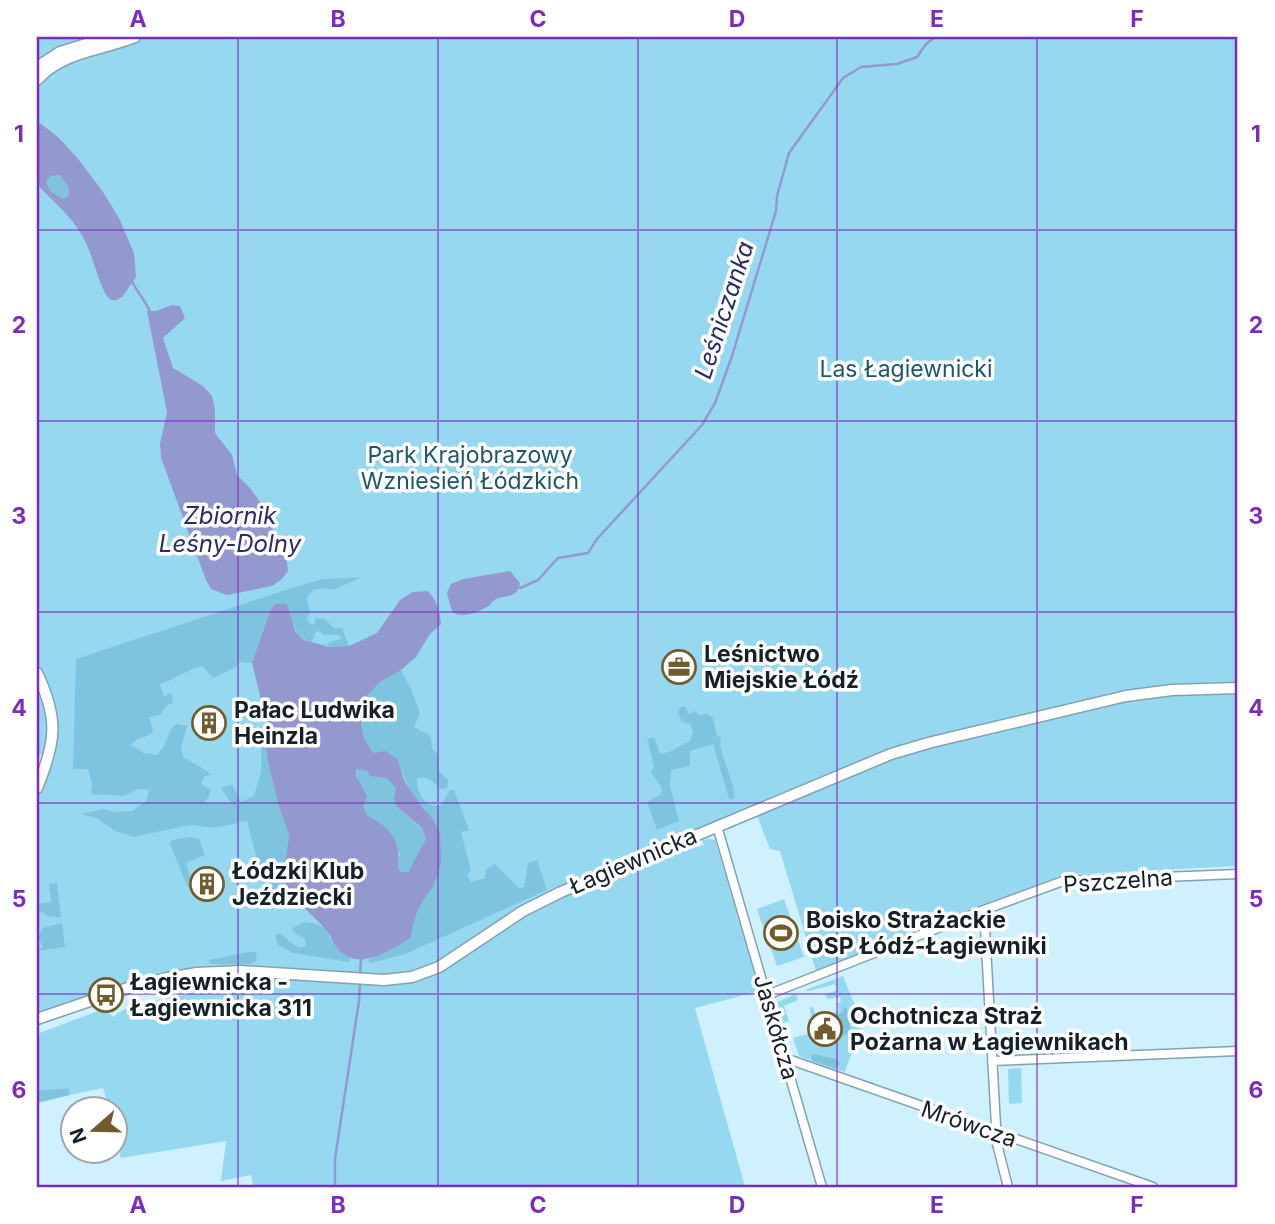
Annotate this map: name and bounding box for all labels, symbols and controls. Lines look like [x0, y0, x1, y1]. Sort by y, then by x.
text: A [129, 5, 147, 33]
text: B [330, 5, 346, 33]
text: C [529, 5, 547, 33]
text: D [729, 5, 745, 33]
text: E [930, 5, 944, 33]
text: F [1130, 5, 1144, 33]
text: 1 [14, 120, 24, 148]
text: 1 [1251, 120, 1261, 148]
water label: Leśniczanka [688, 238, 760, 382]
text: 2 [12, 311, 26, 339]
text: 2 [1249, 311, 1263, 339]
park label: Las Łagiewnicki [819, 355, 993, 383]
park label: Park Krajobrazowy Wzniesień Łódzkich [361, 441, 579, 495]
water label: Zbiornik Leśny-Dolny [159, 501, 302, 558]
text: 3 [12, 502, 26, 530]
text: 3 [1249, 502, 1263, 530]
place label: Leśnictwo Miejskie Łódź [704, 640, 859, 694]
office icon: Leśnictwo Miejskie Łódź [660, 648, 698, 686]
text: 4 [11, 694, 27, 722]
text: 4 [1248, 694, 1264, 722]
place label: Pałac Ludwika Heinzla [234, 696, 395, 750]
building icon: Pałac Ludwika Heinzla [190, 704, 228, 742]
street label: Łagiewnicka [565, 822, 701, 900]
place label: Łódzki Klub Jeździecki [232, 857, 364, 911]
street label: Pszczelna [1062, 863, 1174, 899]
building icon: Łódzki Klub Jeździecki [188, 865, 226, 903]
text: 5 [12, 885, 26, 913]
text: 5 [1249, 885, 1263, 913]
place label: Boisko Strażackie OSP Łódź-Łagiewniki [806, 906, 1047, 960]
sports icon: Boisko Strażackie OSP Łódź-Łagiewniki [762, 914, 800, 952]
place label: Łagiewnicka - Łagiewnicka 311 [130, 968, 312, 1022]
street label: Jaskółcza [748, 971, 804, 1083]
bus stop icon: Łagiewnicka - Łagiewnicka 311 [87, 976, 125, 1014]
place label: Ochotnicza Straż Pożarna w Łagiewnikach [850, 1002, 1129, 1056]
public building icon: Ochotnicza Straż Pożarna w Łagiewnikach [806, 1010, 844, 1048]
text: 6 [12, 1076, 26, 1104]
text: 6 [1249, 1076, 1263, 1104]
north arrow [60, 1094, 130, 1164]
street label: Mrówcza [918, 1095, 1020, 1153]
text: N [65, 1125, 92, 1146]
text: A [129, 1191, 147, 1219]
text: B [330, 1191, 346, 1219]
text: C [529, 1191, 547, 1219]
text: D [729, 1191, 745, 1219]
text: E [930, 1191, 944, 1219]
text: F [1130, 1191, 1144, 1219]

